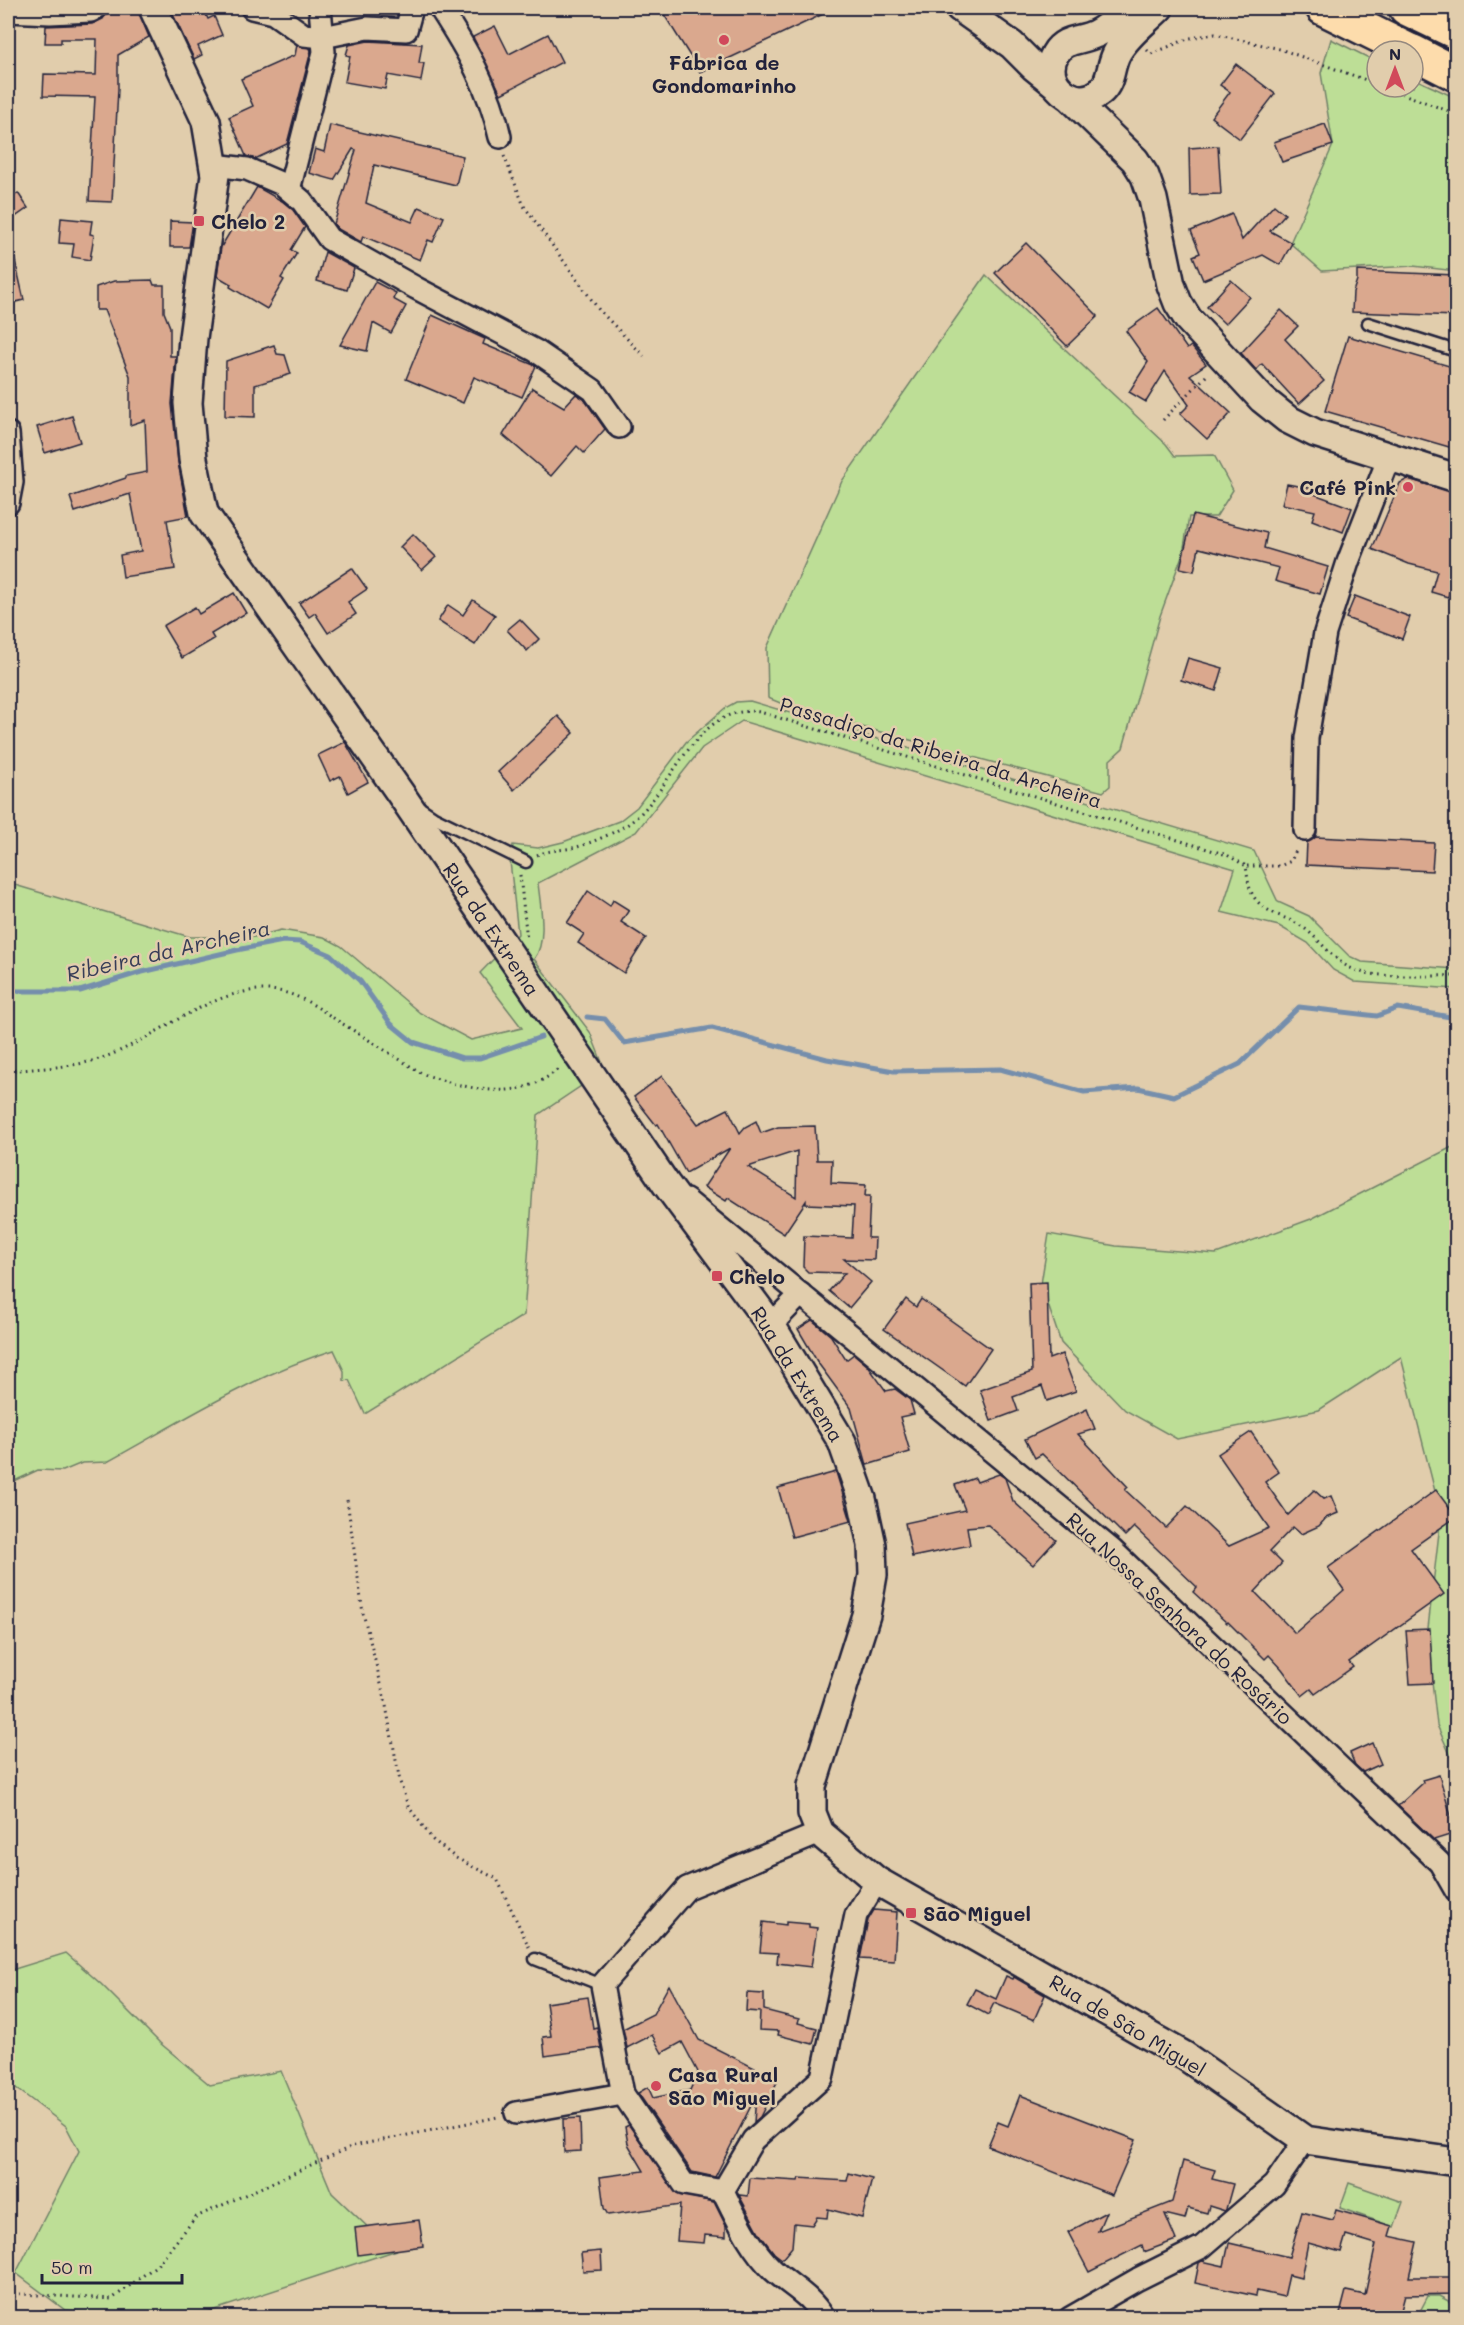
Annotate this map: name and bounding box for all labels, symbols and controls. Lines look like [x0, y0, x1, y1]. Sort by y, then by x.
marker: Fábrica de Gondomarinho [717, 33, 731, 47]
north arrow [1365, 39, 1425, 99]
text: N [1389, 43, 1401, 64]
place label: Fábrica de Gondomarinho [652, 49, 796, 98]
place label: Chelo 2 [211, 208, 285, 234]
marker: Chelo 2 [192, 214, 206, 228]
place label: Café Pink [1299, 474, 1396, 500]
marker: Café Pink [1401, 480, 1415, 494]
street label: Passadiço da Ribeira da Archeira [777, 691, 1105, 813]
street label: Rua da Extrema [438, 857, 546, 1001]
water label: Ribeira da Archeira [63, 913, 273, 987]
place label: Chelo [729, 1263, 785, 1289]
marker: Chelo [710, 1269, 724, 1283]
street label: Rua da Extrema [746, 1301, 850, 1447]
street label: Rua Nossa Senhora do Rosário [1061, 1506, 1299, 1730]
place label: São Miguel [923, 1900, 1031, 1926]
marker: São Miguel [904, 1906, 918, 1920]
street label: Rua de São Miguel [1045, 1968, 1211, 2082]
place label: Casa Rural São Miguel [668, 2061, 778, 2110]
marker: Casa Rural São Miguel [649, 2079, 663, 2093]
scale bar [42, 2247, 182, 2285]
text: 50 m [51, 2255, 93, 2279]

